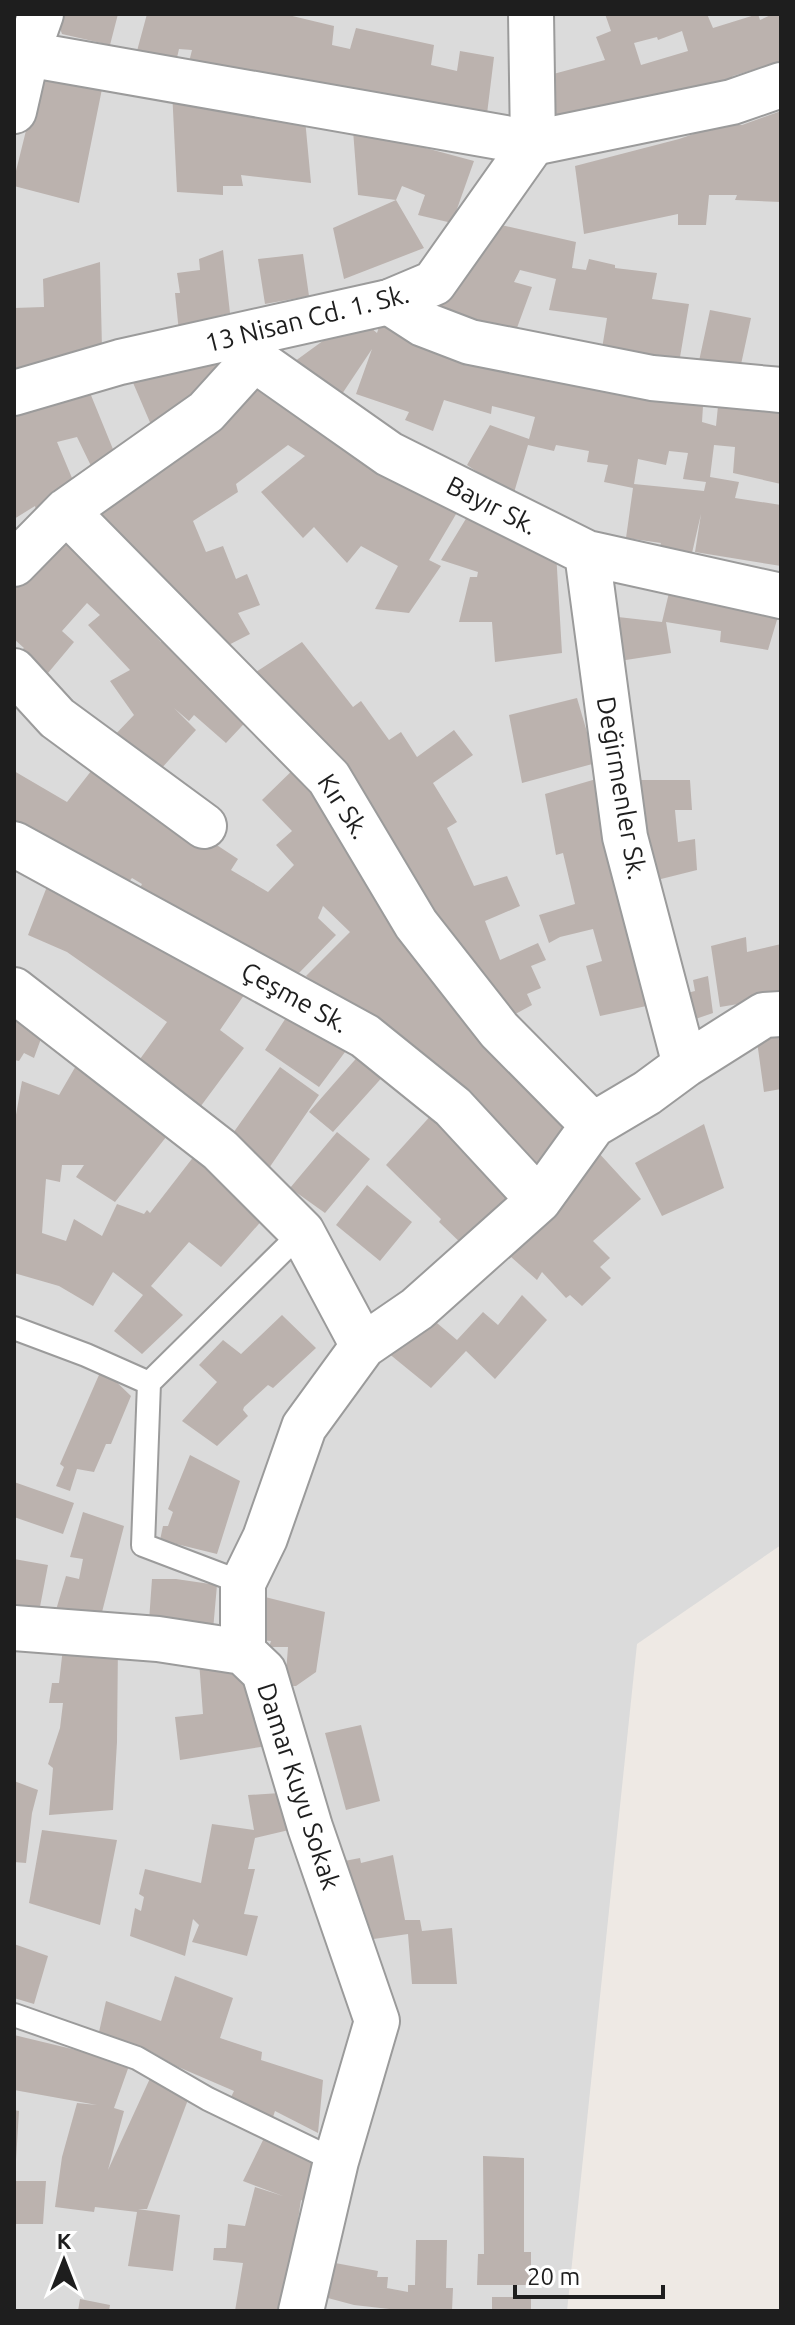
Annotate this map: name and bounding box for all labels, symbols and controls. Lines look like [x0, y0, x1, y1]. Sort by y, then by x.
street label: 13 Nisan Cd. 1. Sk. [202, 279, 412, 357]
street label: Bayır Sk. [442, 470, 542, 540]
street label: Değirmenler Sk. [592, 694, 652, 882]
street label: Kır Sk. [312, 768, 376, 844]
street label: Çeşme Sk. [237, 956, 353, 1038]
street label: Damar Kuyu Sokak [252, 1679, 346, 1893]
north arrow [24, 2221, 104, 2301]
text: K [57, 2228, 72, 2253]
scale bar [515, 2249, 663, 2299]
text: 20 m [527, 2263, 580, 2290]

